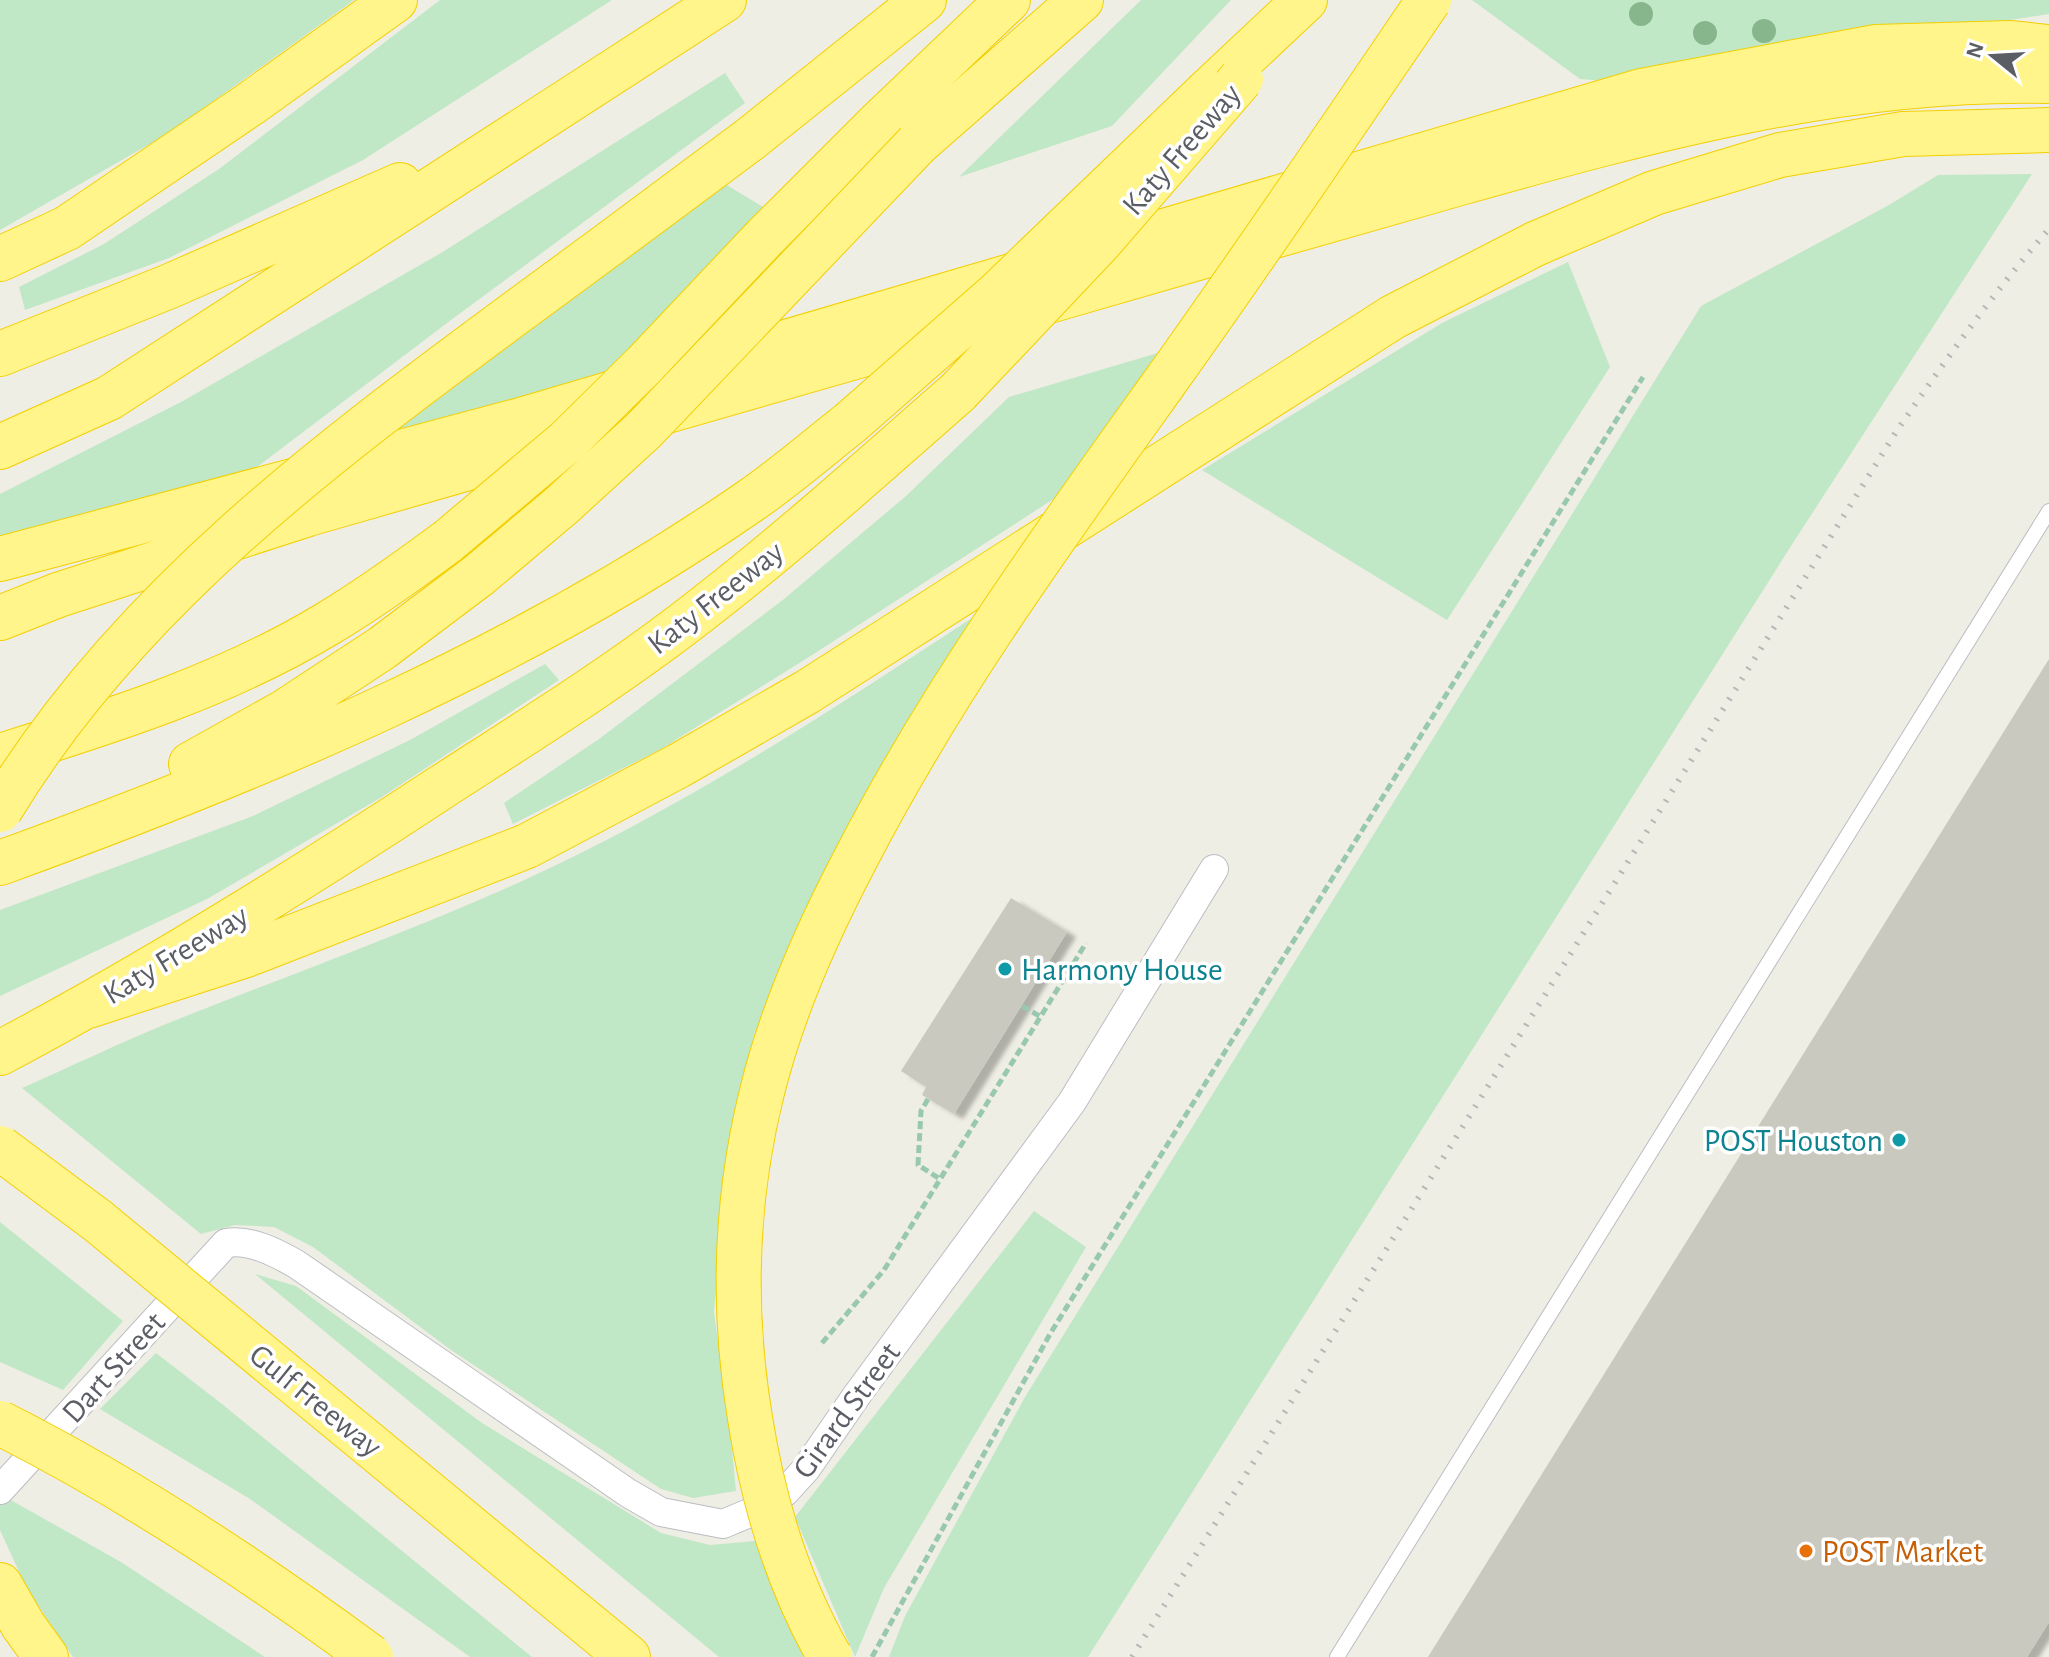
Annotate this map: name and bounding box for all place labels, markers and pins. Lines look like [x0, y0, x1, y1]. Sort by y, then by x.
place label: Harmony House [1021, 954, 1223, 986]
marker: Harmony House [996, 960, 1014, 978]
place label: POST Houston [1704, 1125, 1883, 1157]
marker: POST Houston [1890, 1131, 1908, 1149]
place label: POST Market [1822, 1536, 1983, 1568]
marker: POST Market [1797, 1542, 1815, 1560]

